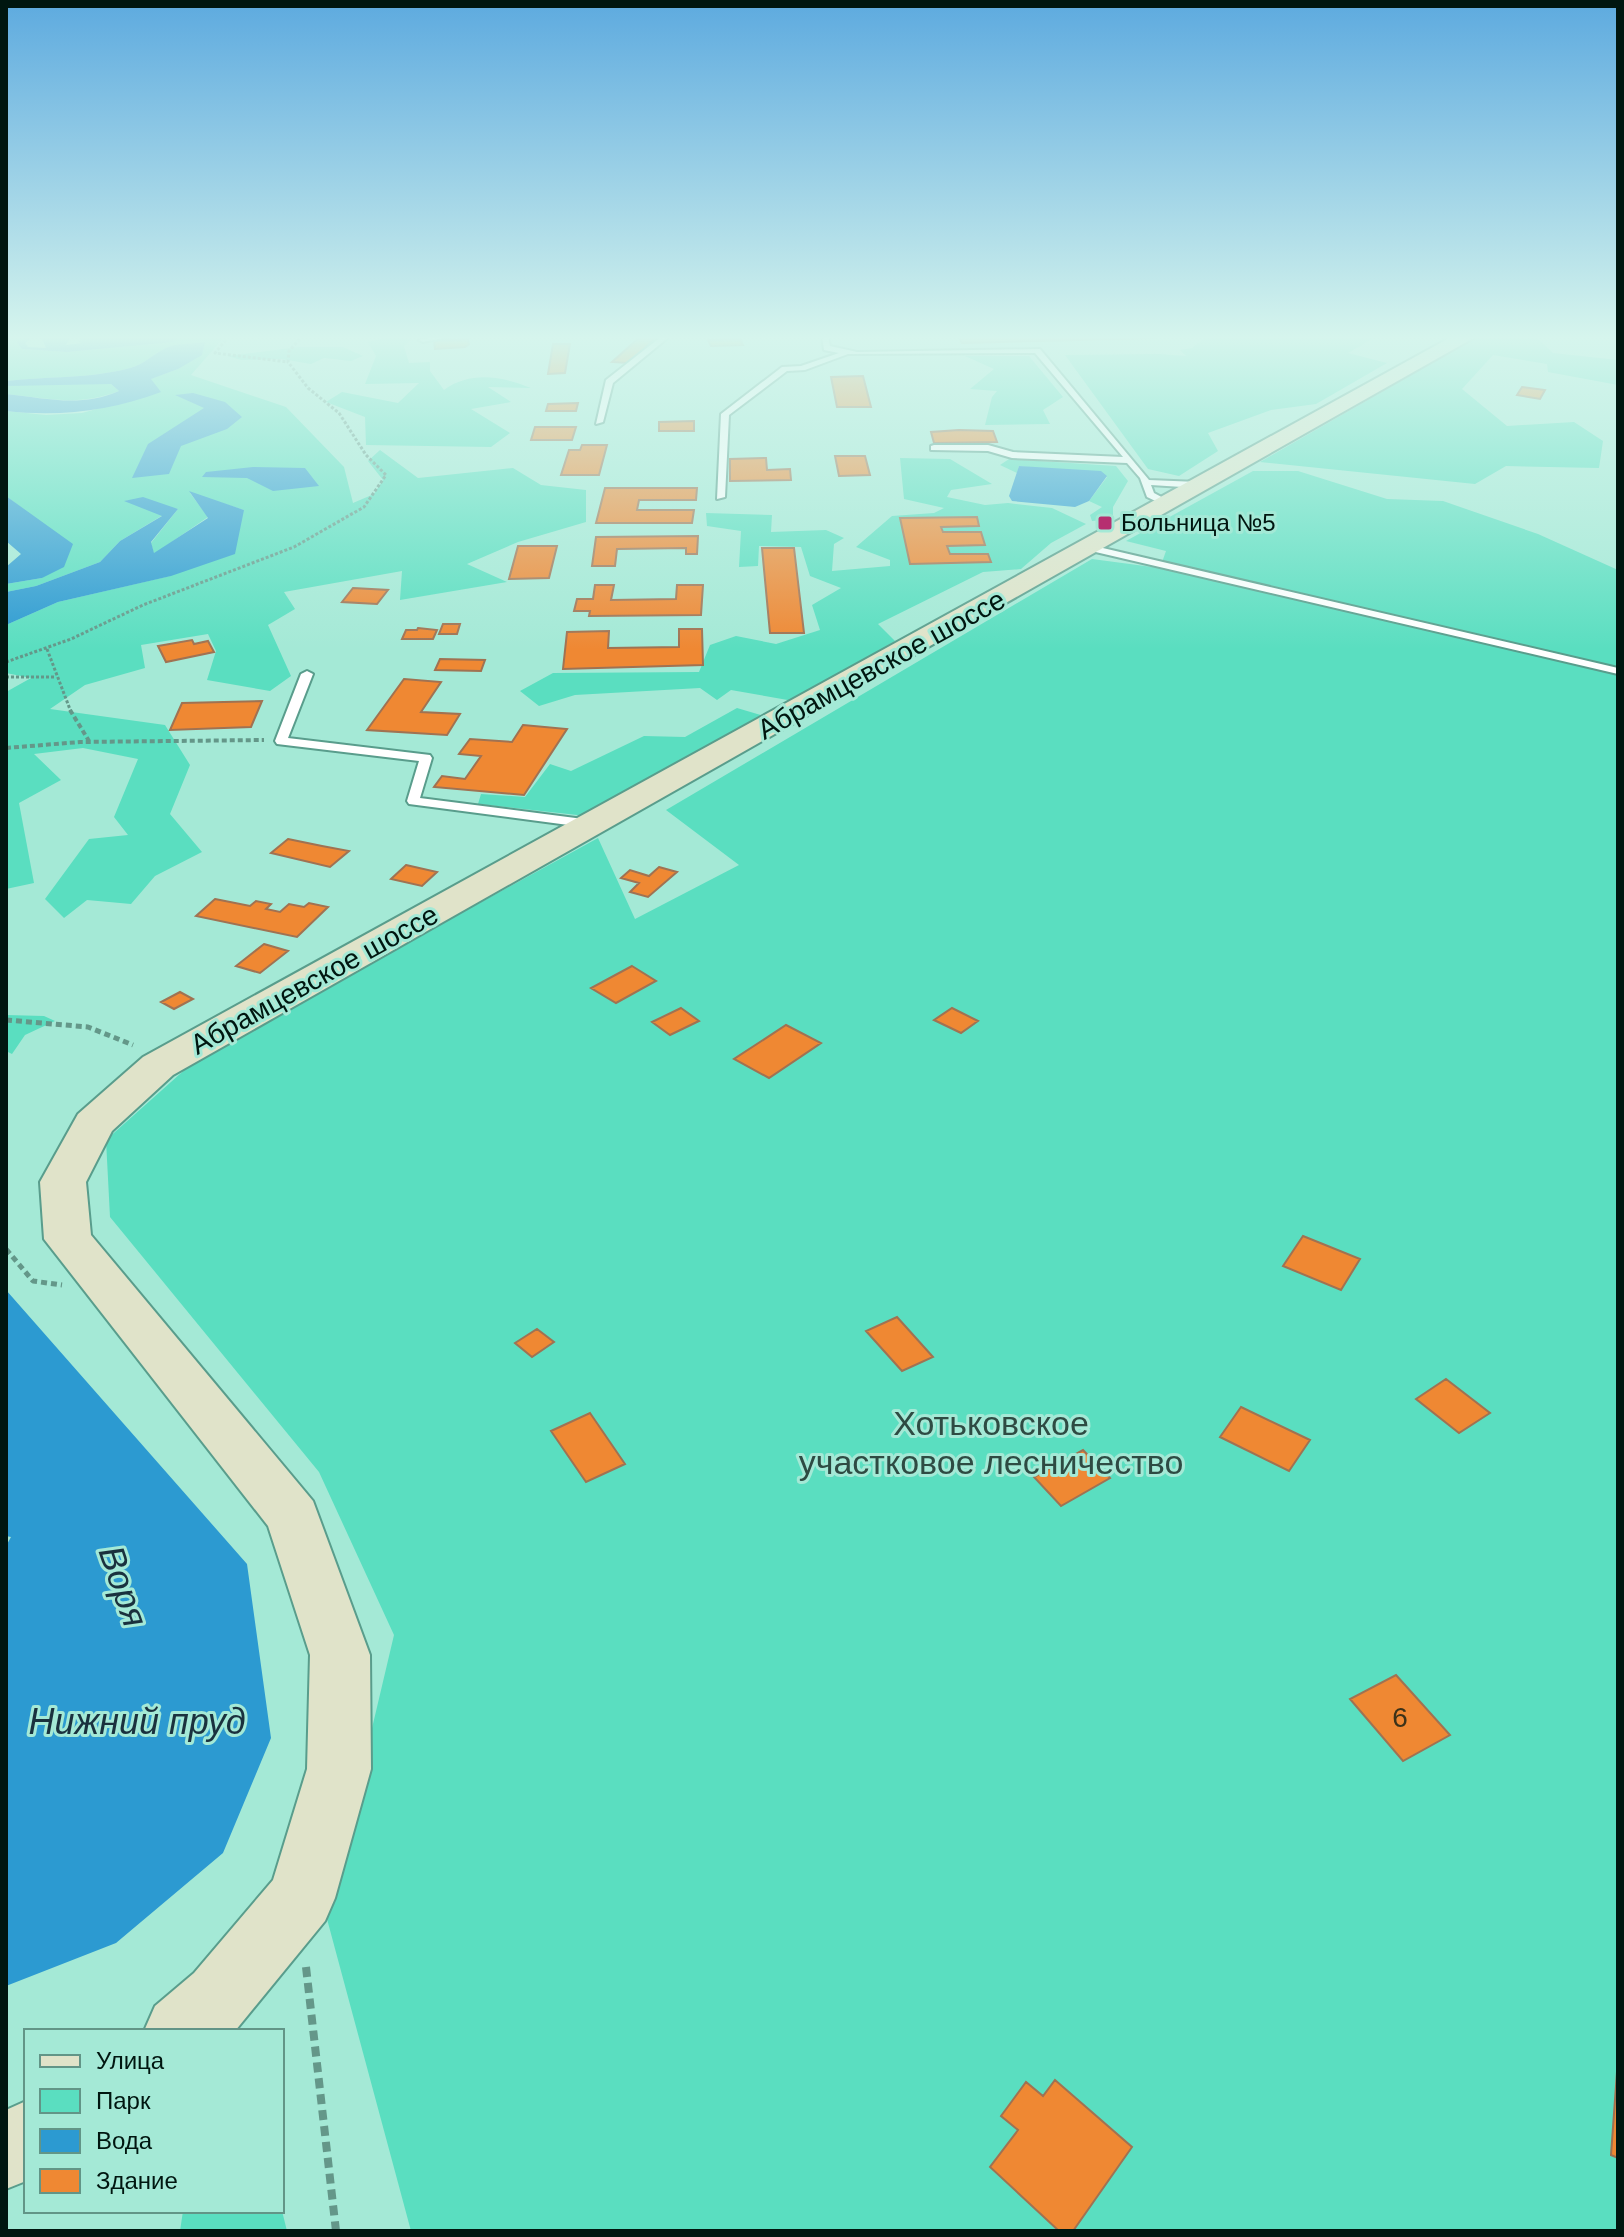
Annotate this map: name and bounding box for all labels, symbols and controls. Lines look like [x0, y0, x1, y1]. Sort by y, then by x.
place label: Больница №5 [1121, 509, 1276, 536]
marker: Больница №5 [1096, 514, 1114, 532]
street label: Абрамцевское шоссе [752, 583, 1010, 745]
street label: Абрамцевское шоссе [185, 898, 443, 1060]
park label: Хотьковское участковое лесничество [799, 1404, 1183, 1481]
water label: Воря [91, 1540, 156, 1632]
water label: Нижний пруд [28, 1701, 246, 1742]
house number: 6 [1392, 1702, 1408, 1733]
legend [24, 2029, 284, 2213]
text: Улица [96, 2047, 165, 2074]
text: Парк [96, 2087, 151, 2114]
text: Вода [96, 2127, 153, 2154]
text: Здание [96, 2167, 178, 2194]

